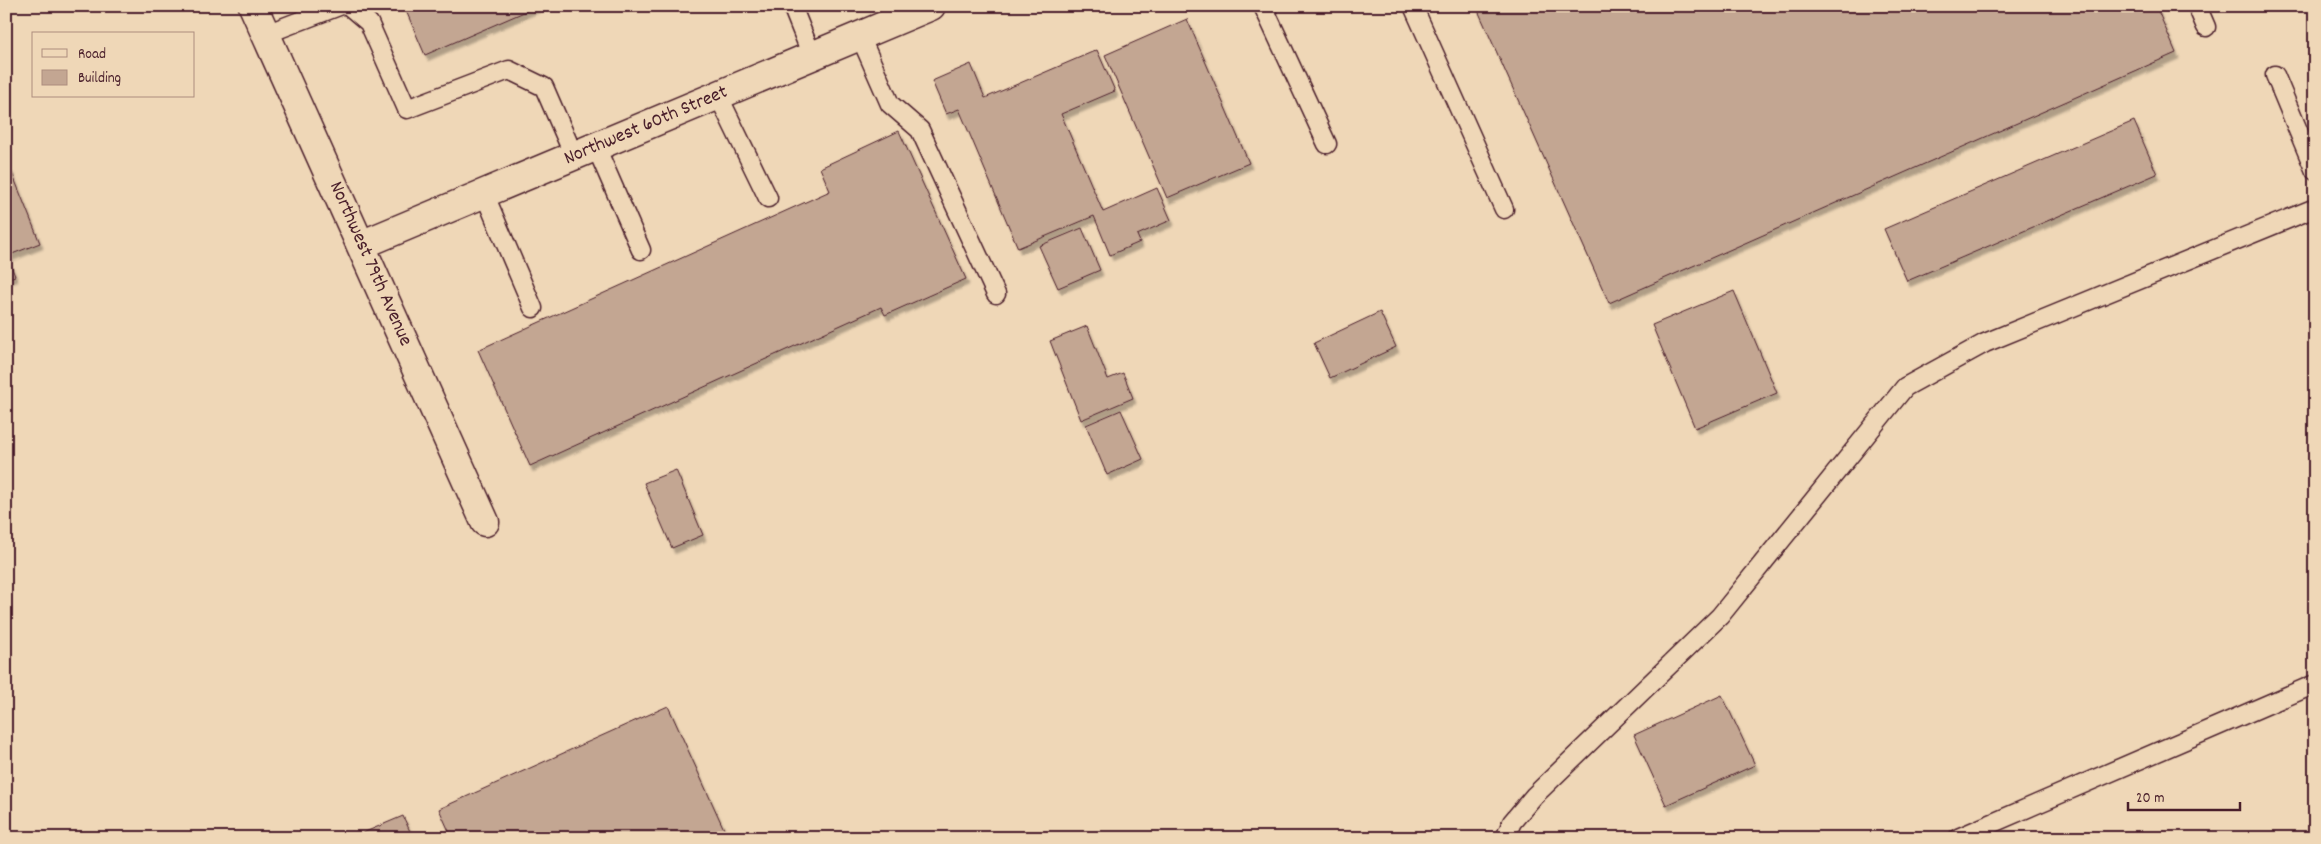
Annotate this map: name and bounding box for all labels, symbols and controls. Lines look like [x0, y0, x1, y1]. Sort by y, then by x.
legend [32, 32, 195, 98]
text: Road [78, 44, 106, 66]
text: Building [78, 68, 121, 90]
street label: Northwest 60th Street [560, 79, 732, 173]
street label: Northwest 79th Avenue [321, 177, 419, 351]
scale bar [2128, 779, 2241, 811]
text: 20 m [2136, 788, 2164, 810]

